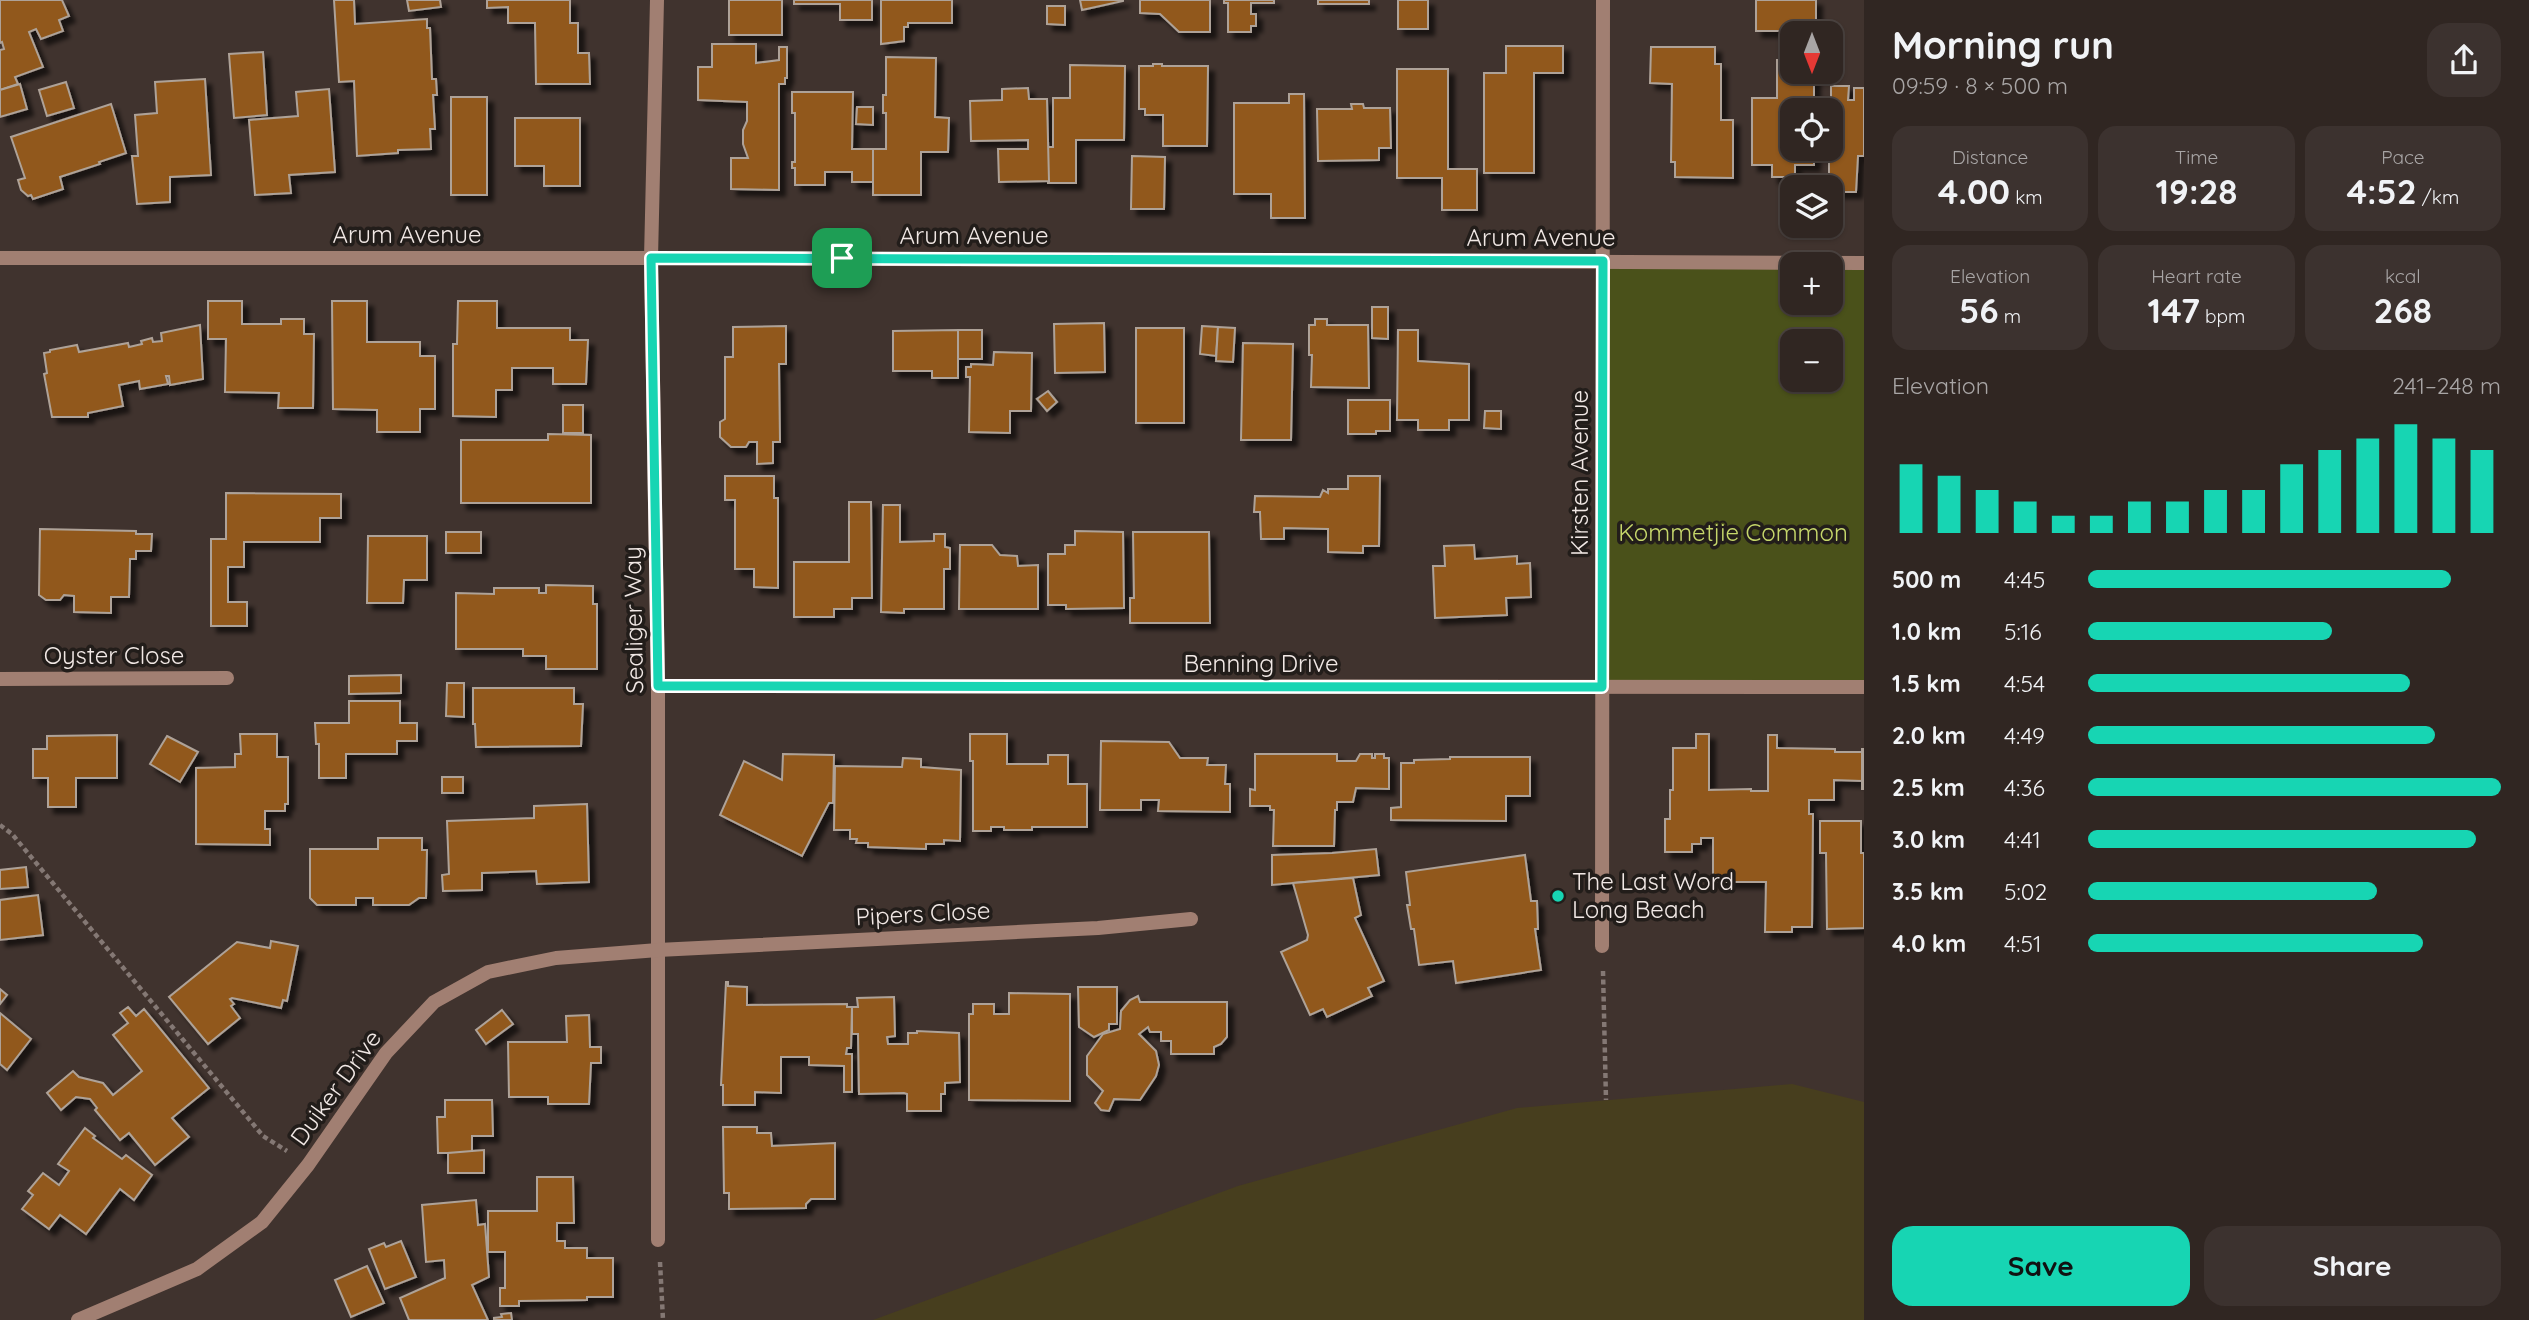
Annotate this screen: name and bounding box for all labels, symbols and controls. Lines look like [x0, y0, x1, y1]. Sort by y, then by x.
north arrow [1780, 21, 1843, 84]
map controls [1780, 21, 1843, 392]
text: Morning run [1892, 21, 2114, 69]
button: share [2427, 23, 2501, 97]
text: 09:59 · 8 × 500 m [1892, 71, 2068, 100]
button: locate [1780, 98, 1843, 161]
text: Distance [1952, 145, 2028, 169]
text: Time [2175, 145, 2218, 169]
text: Pace [2381, 145, 2424, 169]
text: 4.00 [1938, 169, 2010, 213]
text: 19:28 [2155, 169, 2238, 213]
text: 4:52 [2346, 169, 2417, 213]
button: layers [1780, 175, 1843, 238]
text: km [2010, 185, 2043, 209]
text: /km [2417, 185, 2459, 209]
street label: Arum Avenue [333, 219, 481, 249]
street label: Arum Avenue [900, 220, 1048, 250]
street label: Arum Avenue [1467, 222, 1615, 252]
pin [812, 228, 872, 288]
icon: arrive [823, 239, 861, 277]
button: + [1780, 252, 1843, 315]
text: Elevation [1950, 264, 2030, 288]
text: Heart rate [2151, 264, 2242, 288]
text: kcal [2385, 264, 2421, 288]
text: 56 [1959, 288, 1999, 332]
text: 147 [2148, 288, 2200, 332]
text: 268 [2374, 288, 2432, 332]
text: m [1999, 304, 2021, 328]
text: bpm [2200, 304, 2245, 328]
button: − [1780, 329, 1843, 392]
text: Elevation [1892, 371, 1989, 400]
text: 241–248 m [2392, 371, 2501, 400]
street label: Kirsten Avenue [1564, 390, 1594, 556]
park label: Kommetjie Common [1618, 517, 1848, 547]
street label: Sealiger Way [617, 546, 649, 694]
text: 500 m [1892, 565, 1961, 594]
text: 4:45 [2004, 565, 2045, 594]
text: 1.0 km [1892, 617, 1962, 646]
text: 5:16 [2004, 617, 2042, 646]
street label: Oyster Close [44, 640, 184, 670]
street label: Benning Drive [1183, 648, 1339, 678]
text: 1.5 km [1892, 669, 1961, 698]
text: 4:54 [2004, 669, 2045, 698]
text: 2.0 km [1892, 721, 1966, 750]
text: 4:49 [2004, 721, 2045, 750]
text: 2.5 km [1892, 773, 1965, 802]
text: 4:36 [2004, 773, 2045, 802]
text: 3.0 km [1892, 825, 1965, 854]
text: 4:41 [2004, 825, 2041, 854]
place label: The Last Word Long Beach [1572, 866, 1734, 924]
text: 3.5 km [1892, 877, 1964, 906]
text: 5:02 [2004, 877, 2047, 906]
marker: The Last Word Long Beach [1550, 888, 1566, 904]
street label: Pipers Close [855, 894, 991, 932]
text: 4.0 km [1892, 929, 1966, 958]
text: 4:51 [2004, 929, 2041, 958]
street label: Duiker Drive [283, 1024, 387, 1151]
button: Save [1892, 1226, 2190, 1306]
button: Share [2204, 1226, 2501, 1306]

